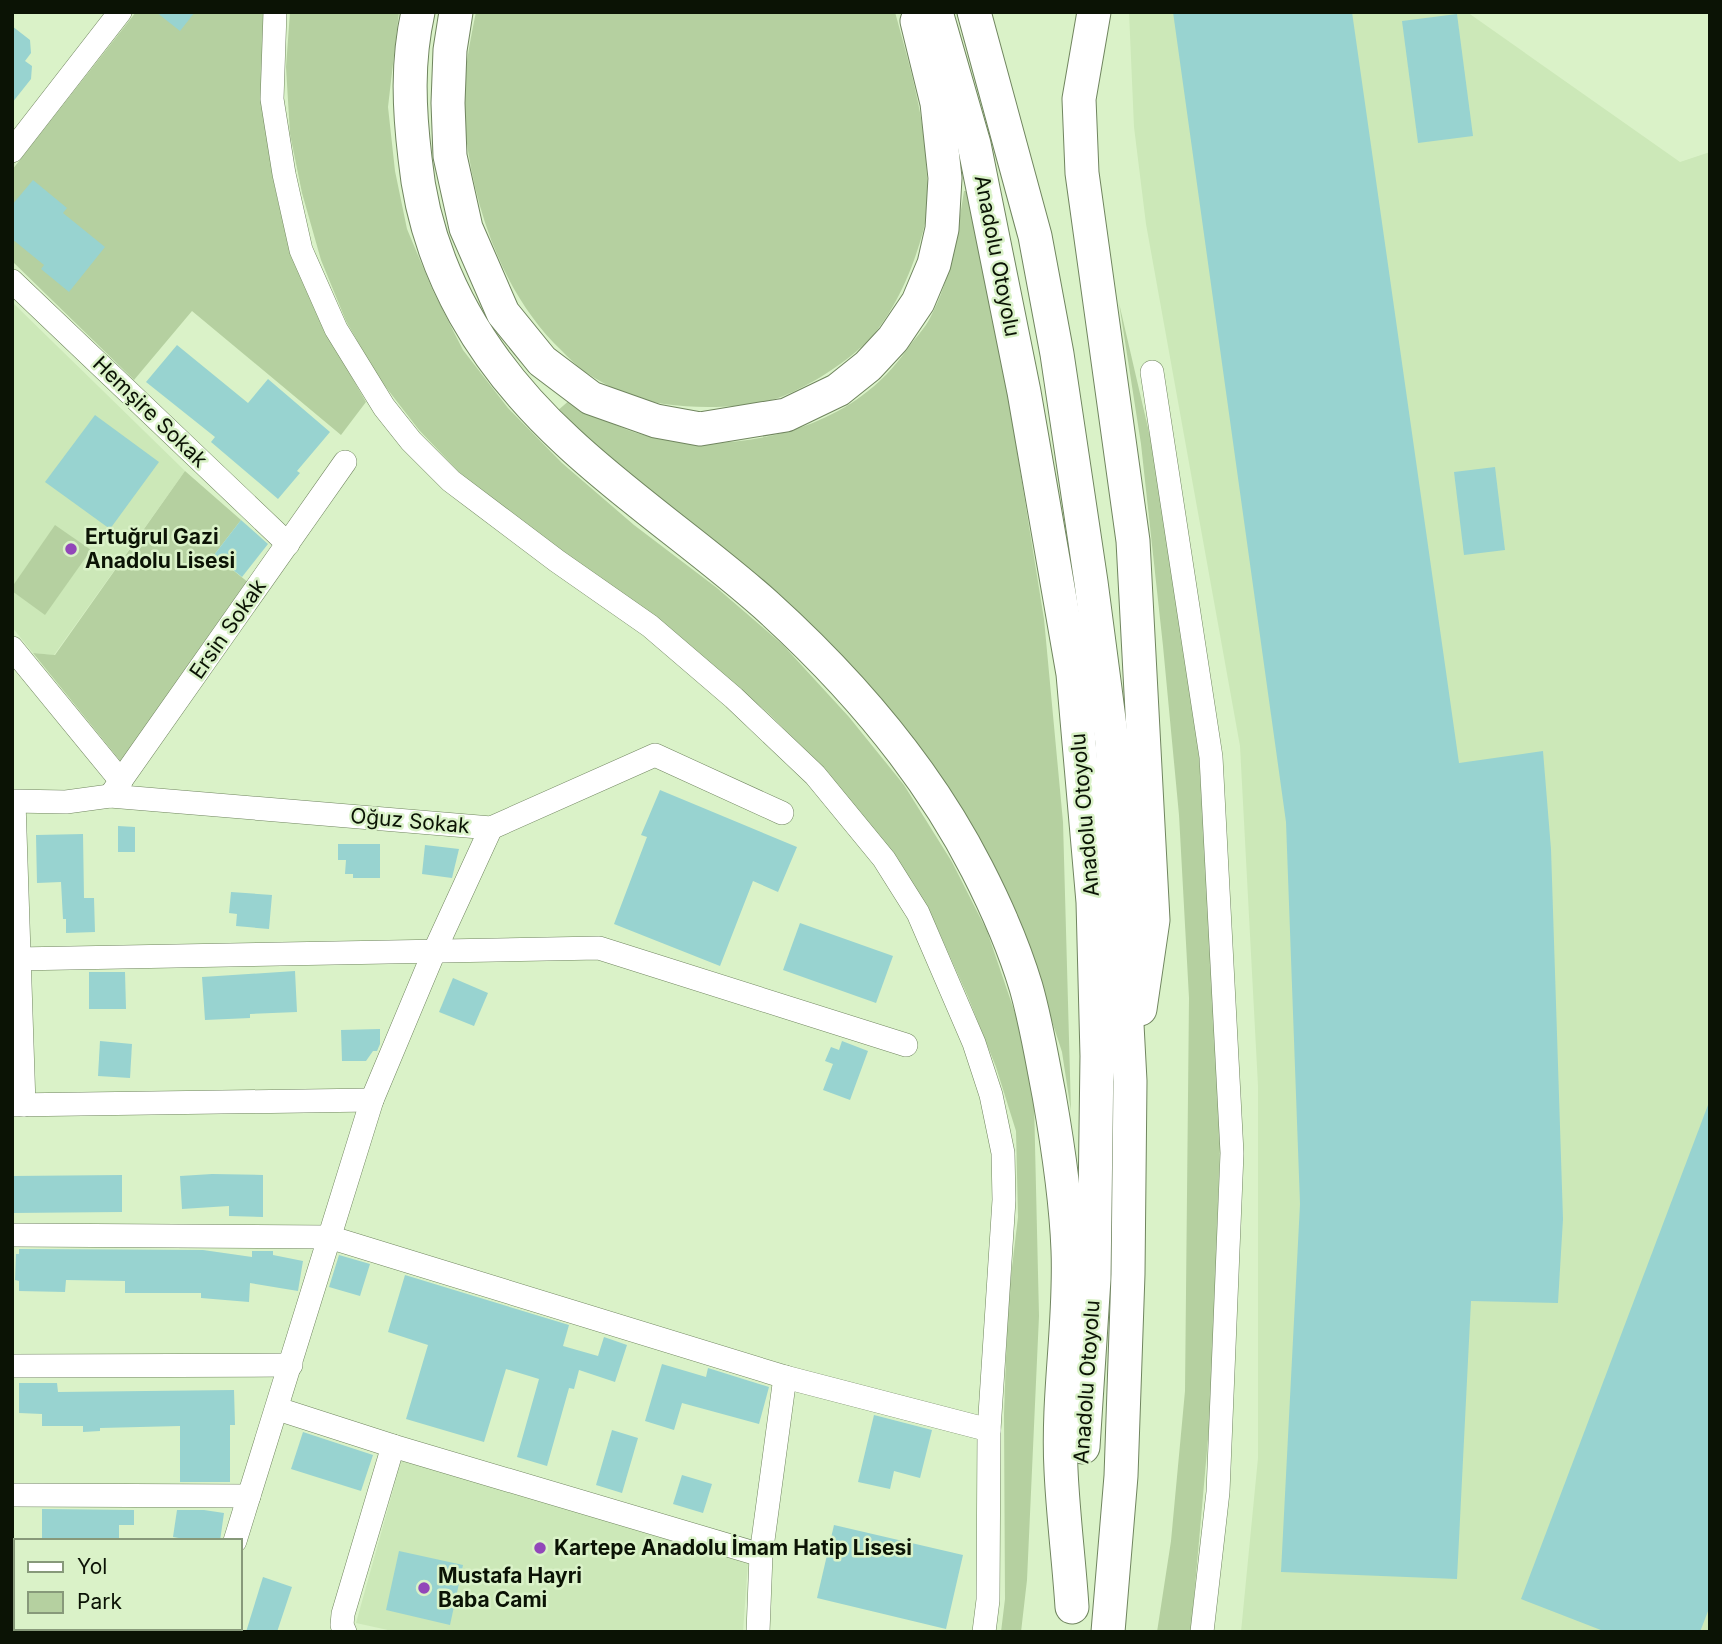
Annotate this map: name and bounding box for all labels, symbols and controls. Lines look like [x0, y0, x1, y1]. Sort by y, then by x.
street label: Anadolu Otoyolu [970, 173, 1025, 339]
street label: Hemşire Sokak [88, 351, 213, 473]
place label: Ertuğrul Gazi Anadolu Lisesi [85, 524, 235, 573]
marker: Ertuğrul Gazi Anadolu Lisesi [63, 541, 79, 557]
street label: Ersin Sokak [184, 574, 271, 683]
street label: Anadolu Otoyolu [1065, 732, 1104, 898]
street label: Oğuz Sokak [349, 803, 471, 838]
street label: Anadolu Otoyolu [1068, 1299, 1105, 1465]
place label: Kartepe Anadolu İmam Hatip Lisesi [554, 1534, 912, 1560]
legend [14, 1539, 242, 1630]
marker: Kartepe Anadolu İmam Hatip Lisesi [532, 1540, 548, 1556]
text: Yol [77, 1554, 107, 1579]
place label: Mustafa Hayri Baba Cami [438, 1563, 582, 1612]
marker: Mustafa Hayri Baba Cami [416, 1580, 432, 1596]
text: Park [77, 1589, 122, 1614]

